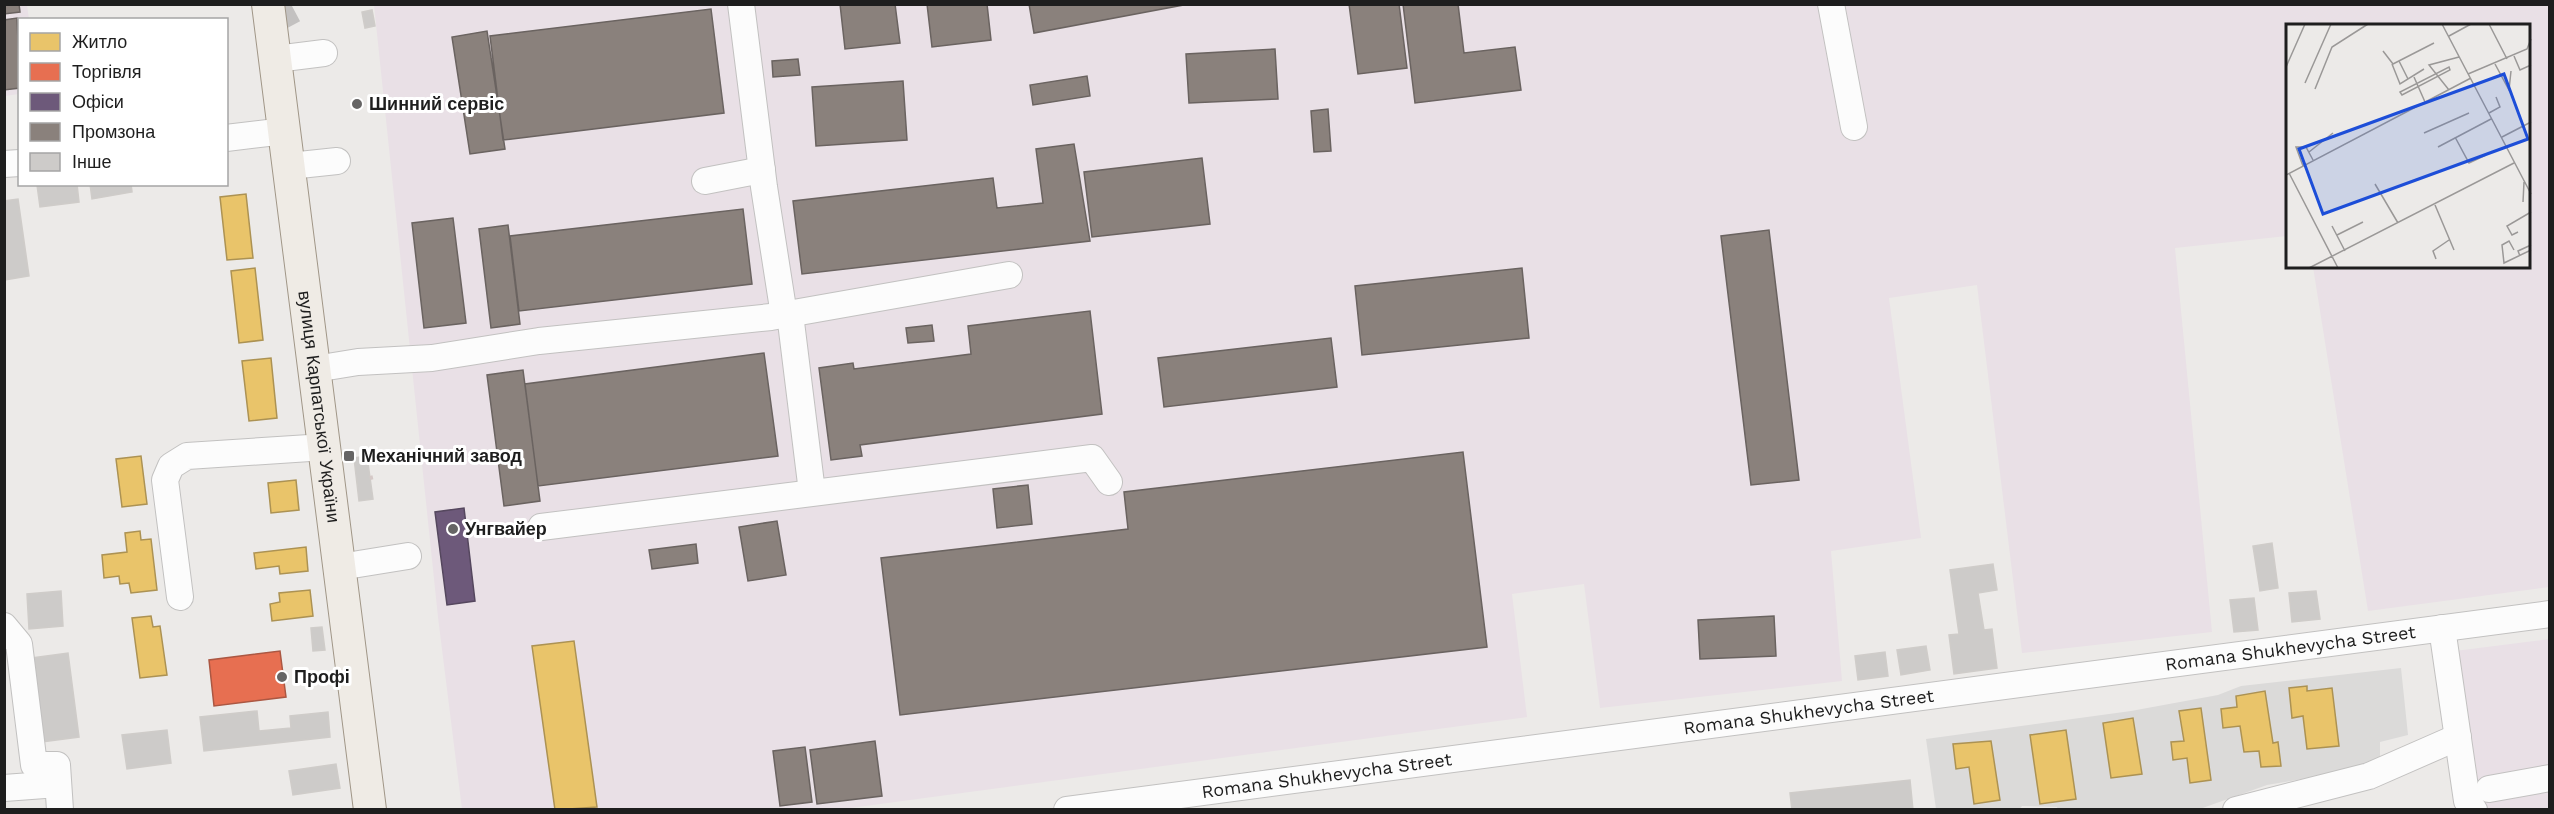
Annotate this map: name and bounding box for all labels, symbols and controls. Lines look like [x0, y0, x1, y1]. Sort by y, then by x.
legend [18, 18, 228, 186]
inset map [2286, 24, 2530, 268]
text: Житло [72, 31, 127, 52]
text: Торгівля [72, 61, 142, 82]
text: Офіси [72, 91, 124, 112]
place label: Шинний сервіс [369, 93, 504, 114]
marker: Шинний сервіс [350, 97, 364, 111]
text: Промзона [72, 121, 156, 142]
text: Інше [72, 151, 111, 172]
street label: вулиця Карпатської України [294, 289, 345, 524]
place label: Механічний завод [361, 445, 523, 466]
marker: Механічний завод [342, 449, 356, 463]
place label: Унгвайер [465, 518, 547, 539]
marker: Унгвайер [446, 522, 460, 536]
street label: Romana Shukhevycha Street [2164, 621, 2417, 675]
place label: Профі [294, 666, 350, 687]
marker: Профі [275, 670, 289, 684]
street label: Romana Shukhevycha Street [1682, 684, 1935, 738]
street label: Romana Shukhevycha Street [1200, 748, 1454, 802]

